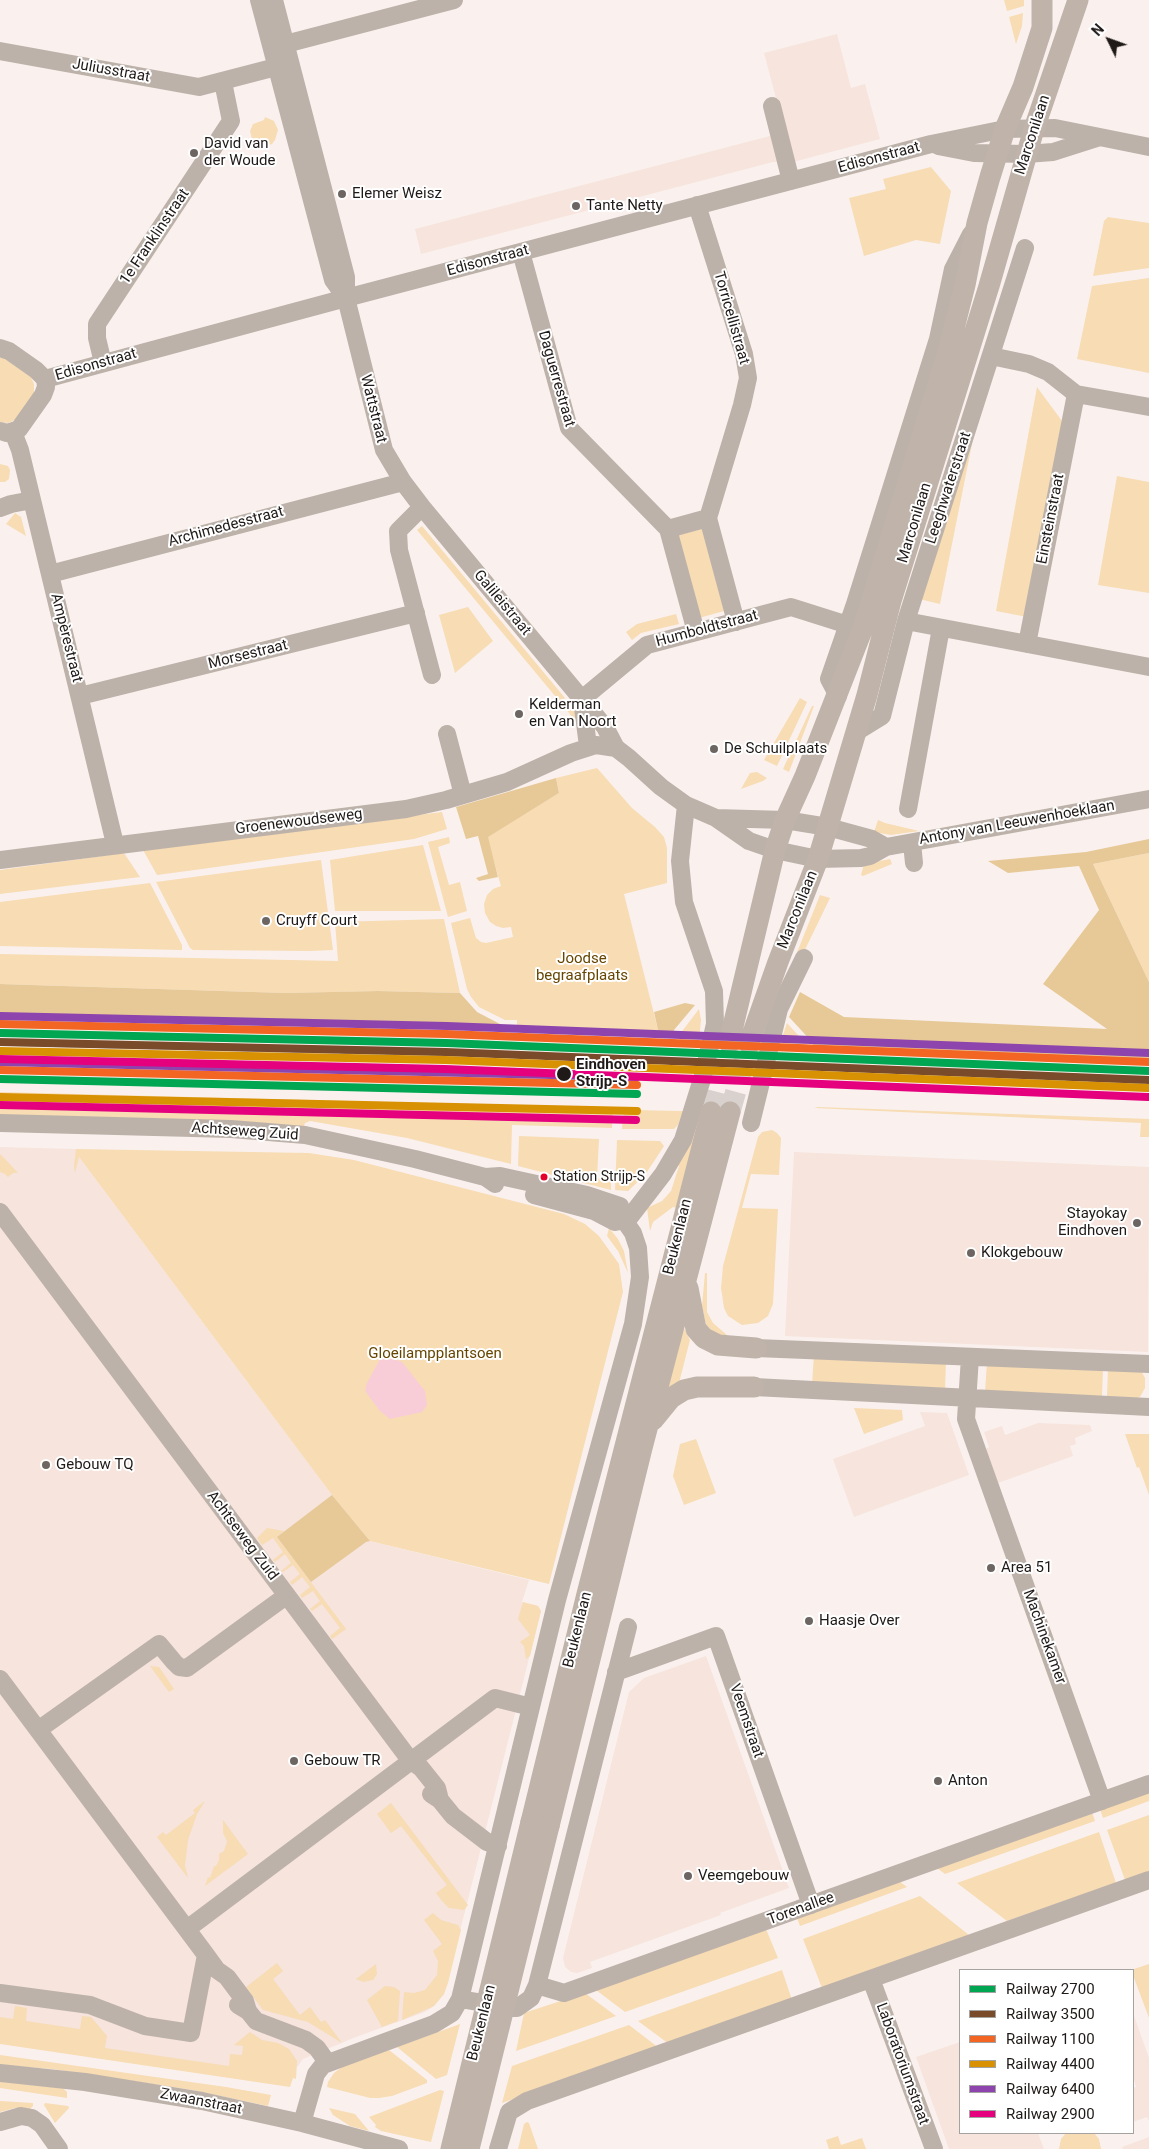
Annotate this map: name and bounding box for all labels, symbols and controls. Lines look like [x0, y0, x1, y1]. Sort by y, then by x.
north arrow [1084, 15, 1134, 65]
text: N [1089, 21, 1107, 39]
street label: Juliusstraat [71, 55, 151, 87]
street label: Marconilaan [1012, 93, 1054, 177]
place label: David van der Woude [204, 135, 276, 170]
street label: Edisonstraat [836, 138, 922, 178]
marker: David van der Woude [188, 147, 200, 159]
place label: Elemer Weisz [352, 185, 442, 203]
street label: 1e Franklinstraat [116, 186, 194, 288]
marker: Elemer Weisz [336, 188, 348, 200]
place label: Tante Netty [586, 197, 663, 215]
marker: Tante Netty [570, 200, 582, 212]
street label: Edisonstraat [445, 241, 531, 281]
street label: Torricellistraat [709, 269, 753, 367]
street label: Daguerrestraat [534, 329, 578, 429]
street label: Edisonstraat [53, 345, 139, 385]
street label: Wattstraat [356, 373, 390, 445]
street label: Leeghwaterstraat [922, 430, 976, 546]
street label: Einsteinstraat [1033, 472, 1069, 566]
street label: Marconilaan [894, 481, 936, 565]
street label: Archimedesstraat [166, 503, 286, 551]
street label: Galileistraat [470, 567, 534, 639]
street label: Ampèrestraat [46, 592, 86, 684]
street label: Humboldtstraat [654, 607, 760, 651]
street label: Morsestraat [206, 636, 290, 674]
place label: Kelderman en Van Noort [529, 696, 617, 731]
marker: Kelderman en Van Noort [513, 708, 525, 720]
place label: De Schuilplaats [724, 740, 827, 758]
marker: De Schuilplaats [708, 743, 720, 755]
street label: Antony van Leeuwenhoeklaan [918, 797, 1116, 849]
street label: Groenewoudseweg [234, 805, 364, 839]
street label: Marconilaan [774, 868, 822, 952]
place label: Cruyff Court [276, 912, 357, 930]
marker: Cruyff Court [260, 915, 272, 927]
park label: Joodse begraafplaats [536, 950, 628, 985]
place label: Eindhoven Strijp-S [576, 1056, 646, 1091]
marker: Eindhoven Strijp-S [555, 1065, 573, 1083]
street label: Achtseweg Zuid [191, 1119, 299, 1145]
place label: Station Strijp-S [553, 1169, 645, 1185]
marker: Station Strijp-S [539, 1172, 549, 1182]
street label: Beukenlaan [660, 1197, 696, 1277]
place label: Stayokay Eindhoven [1058, 1205, 1127, 1240]
marker: Stayokay Eindhoven [1131, 1217, 1143, 1229]
place label: Klokgebouw [981, 1244, 1063, 1262]
marker: Klokgebouw [965, 1247, 977, 1259]
park label: Gloeilampplantsoen [368, 1345, 502, 1363]
place label: Gebouw TQ [56, 1456, 133, 1474]
marker: Gebouw TQ [40, 1459, 52, 1471]
street label: Achtseweg Zuid [203, 1488, 281, 1584]
place label: Area 51 [1001, 1559, 1052, 1577]
marker: Area 51 [985, 1562, 997, 1574]
street label: Machinekamer [1019, 1587, 1069, 1687]
street label: Beukenlaan [560, 1590, 596, 1670]
place label: Haasje Over [819, 1612, 900, 1630]
marker: Haasje Over [803, 1615, 815, 1627]
street label: Veemstraat [725, 1682, 767, 1760]
place label: Gebouw TR [304, 1752, 381, 1770]
marker: Gebouw TR [288, 1755, 300, 1767]
place label: Anton [948, 1772, 988, 1790]
marker: Anton [932, 1775, 944, 1787]
place label: Veemgebouw [698, 1867, 789, 1885]
marker: Veemgebouw [682, 1870, 694, 1882]
street label: Torenallee [765, 1889, 837, 1929]
legend [959, 1969, 1134, 2134]
text: Railway 2700 [1006, 1980, 1095, 1998]
street label: Beukenlaan [464, 1983, 500, 2063]
street label: Laboratoriumstraat [872, 2001, 932, 2127]
text: Railway 3500 [1006, 2005, 1095, 2023]
text: Railway 1100 [1006, 2030, 1095, 2048]
text: Railway 4400 [1006, 2055, 1095, 2073]
text: Railway 6400 [1006, 2080, 1095, 2098]
street label: Zwaanstraat [158, 2085, 244, 2119]
text: Railway 2900 [1006, 2105, 1095, 2123]

